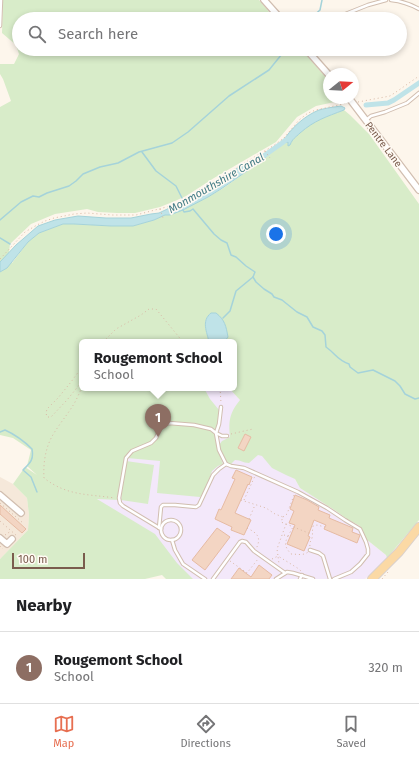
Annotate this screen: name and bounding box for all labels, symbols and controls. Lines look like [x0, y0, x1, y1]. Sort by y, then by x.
search box [12, 12, 407, 56]
icon: search [26, 23, 48, 45]
text: Search here [58, 25, 138, 43]
north arrow [323, 68, 359, 104]
street label: Pentre Lane [362, 120, 404, 170]
water label: Monmouthshire Canal [166, 151, 266, 216]
your location [266, 224, 286, 244]
popup [79, 339, 237, 391]
text: Rougemont School [94, 349, 222, 367]
text: School [94, 367, 134, 382]
pin: 1 [145, 404, 171, 437]
scale bar [12, 551, 85, 570]
text: 100 m [18, 553, 47, 566]
text: Nearby [16, 595, 71, 616]
text: Rougemont School [54, 651, 182, 669]
text: 1 [26, 660, 32, 675]
text: 320 m [368, 660, 403, 675]
text: School [54, 669, 94, 684]
tab: Map [53, 713, 75, 750]
tab: Directions [180, 713, 231, 750]
tab: Saved [336, 713, 366, 750]

